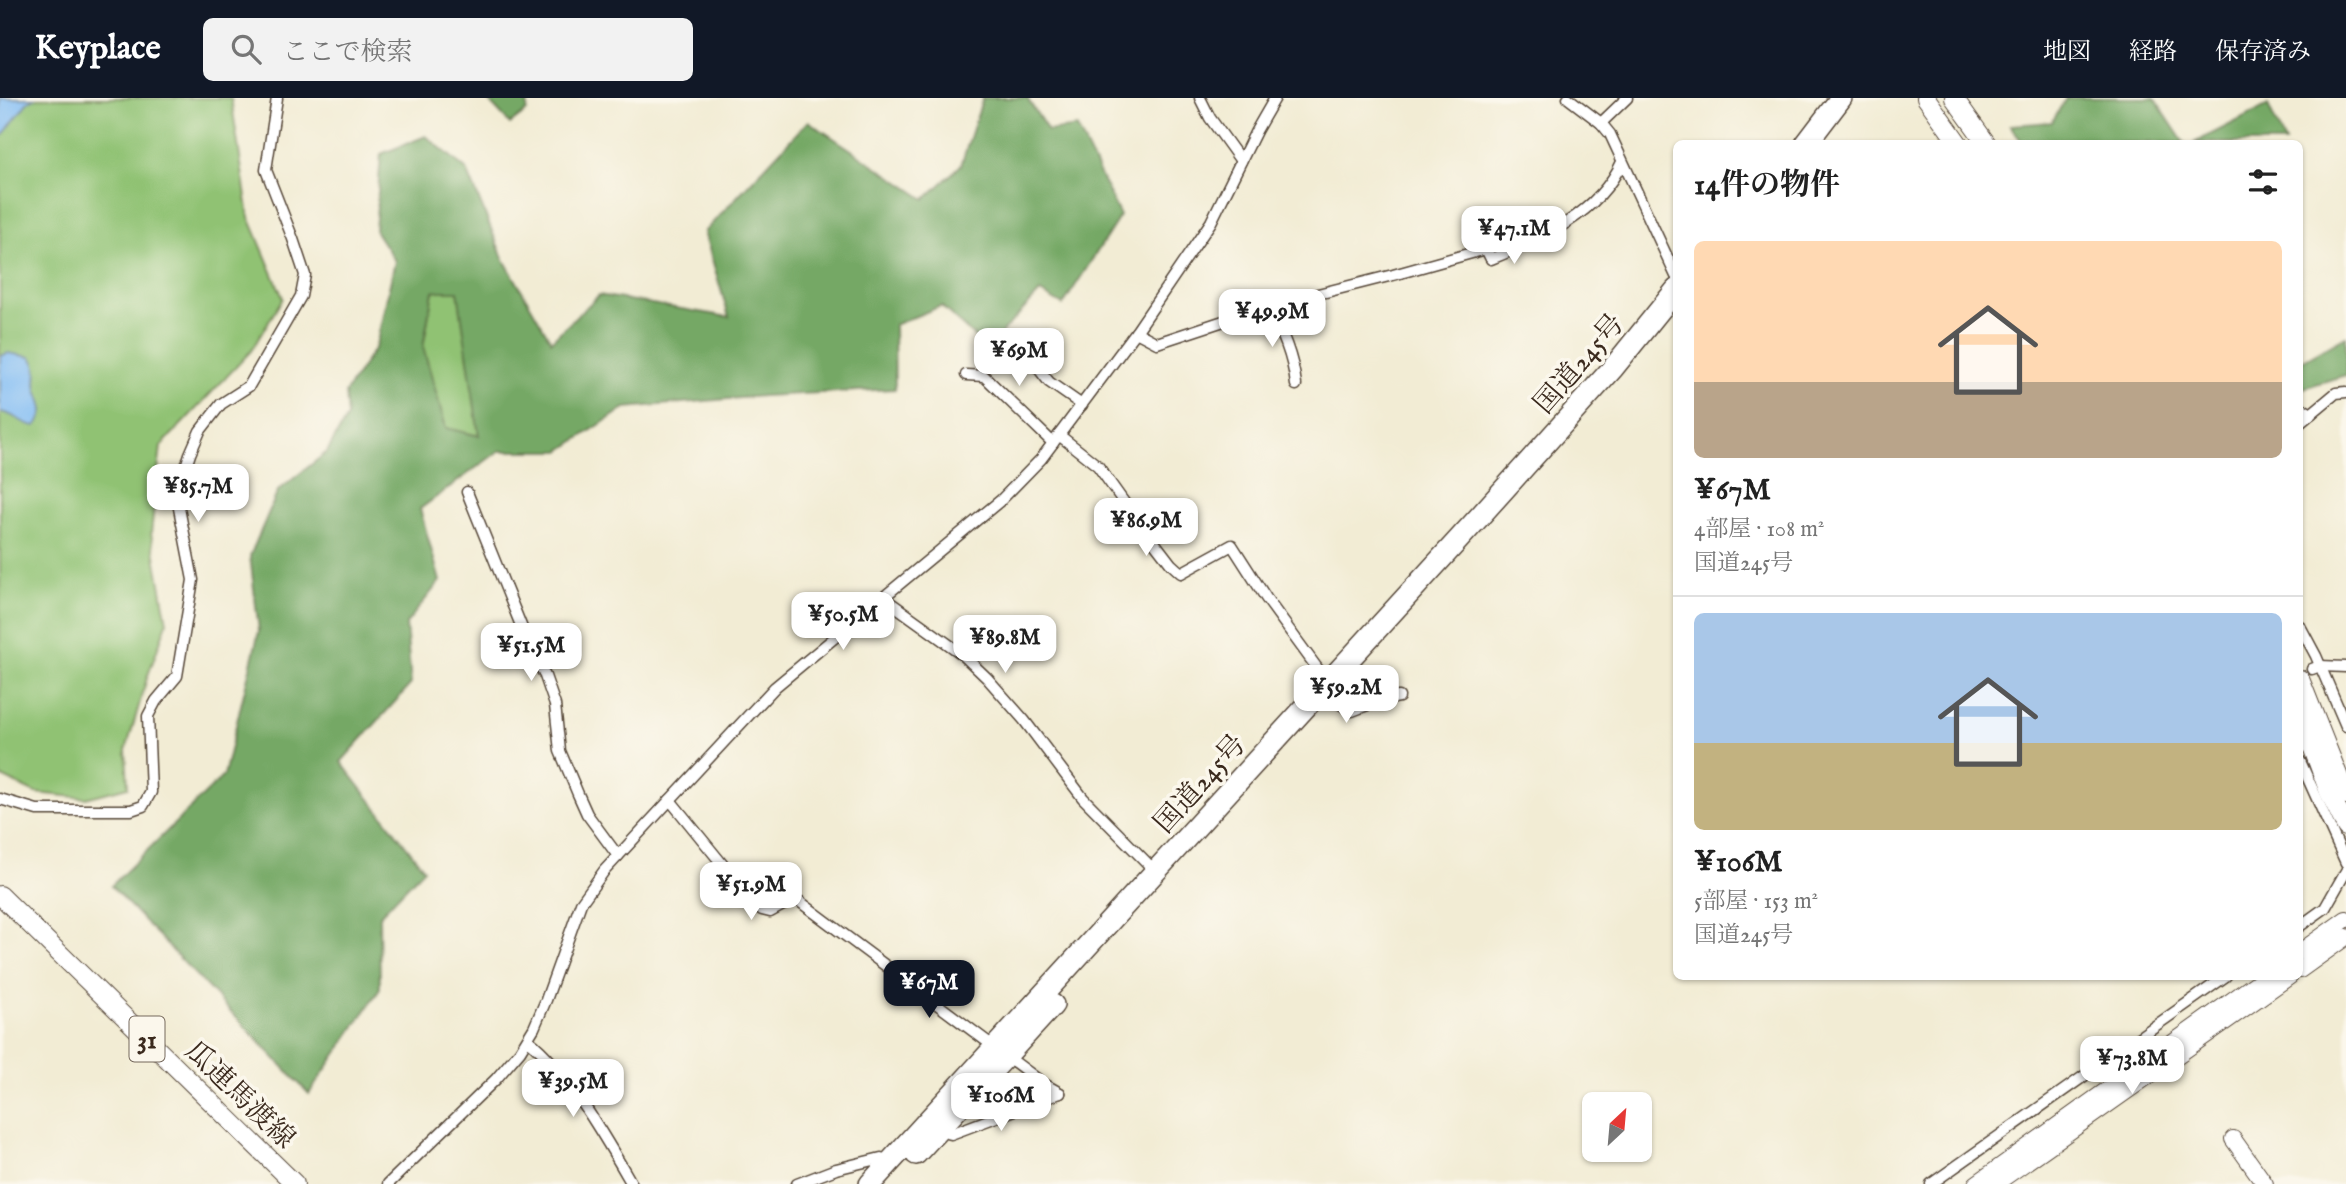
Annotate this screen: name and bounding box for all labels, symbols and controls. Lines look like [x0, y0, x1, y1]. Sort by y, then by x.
search box [203, 18, 693, 81]
text: Keyplace [35, 28, 161, 70]
icon: search [227, 30, 265, 68]
text: ここで検索 [283, 36, 413, 69]
text: 地図 [2043, 37, 2091, 68]
text: 経路 [2129, 37, 2177, 68]
text: 保存済み [2215, 37, 2311, 68]
icon: filters [2244, 163, 2282, 201]
text: 14件の物件 [1694, 167, 1840, 205]
pin: ¥47.1M [1457, 206, 1571, 266]
text: ¥47.1M [1477, 214, 1551, 243]
icon: home [1925, 287, 2051, 413]
pin: ¥49.9M [1215, 289, 1329, 349]
text: ¥49.9M [1235, 297, 1309, 326]
street label: 国道245号 [1527, 308, 1633, 422]
pin: ¥69M [978, 328, 1060, 388]
text: ¥69M [990, 336, 1048, 365]
pin: ¥85.7M [141, 464, 255, 524]
text: ¥85.7M [163, 472, 233, 501]
text: ¥67M [1694, 472, 1771, 510]
pin: ¥86.9M [1089, 498, 1203, 558]
text: ¥86.9M [1110, 506, 1182, 535]
text: 4部屋 · 108 m² [1694, 515, 1824, 544]
text: 国道245号 [1694, 549, 1793, 578]
pin: ¥50.5M [786, 592, 900, 652]
text: ¥50.5M [807, 600, 879, 629]
pin: ¥89.8M [948, 616, 1062, 675]
text: ¥89.8M [969, 623, 1041, 652]
pin: ¥51.5M [474, 624, 588, 683]
text: ¥51.5M [497, 631, 565, 660]
icon: home [1925, 659, 2051, 785]
pin: ¥59.2M [1289, 666, 1403, 725]
text: ¥59.2M [1310, 673, 1382, 702]
street label: 国道245号 [1147, 728, 1254, 841]
text: ¥106M [1694, 844, 1783, 882]
pin: ¥51.9M [694, 862, 808, 922]
text: ¥51.9M [716, 870, 786, 899]
text: 5部屋 · 153 m² [1694, 887, 1818, 916]
text: 国道245号 [1694, 921, 1793, 950]
pin: ¥67M [888, 960, 970, 1020]
text: ¥67M [900, 968, 958, 997]
road number: 31 [130, 1016, 164, 1062]
street label: 瓜連馬渡線 [177, 1035, 302, 1157]
pin: ¥73.8M [2075, 1037, 2189, 1096]
text: ¥73.8M [2096, 1044, 2168, 1073]
pin: ¥39.5M [516, 1060, 630, 1119]
text: ¥39.5M [538, 1067, 608, 1096]
pin: ¥106M [952, 1074, 1050, 1133]
text: ¥106M [967, 1081, 1035, 1110]
north arrow [1582, 1092, 1652, 1162]
map controls [1582, 1092, 1652, 1162]

